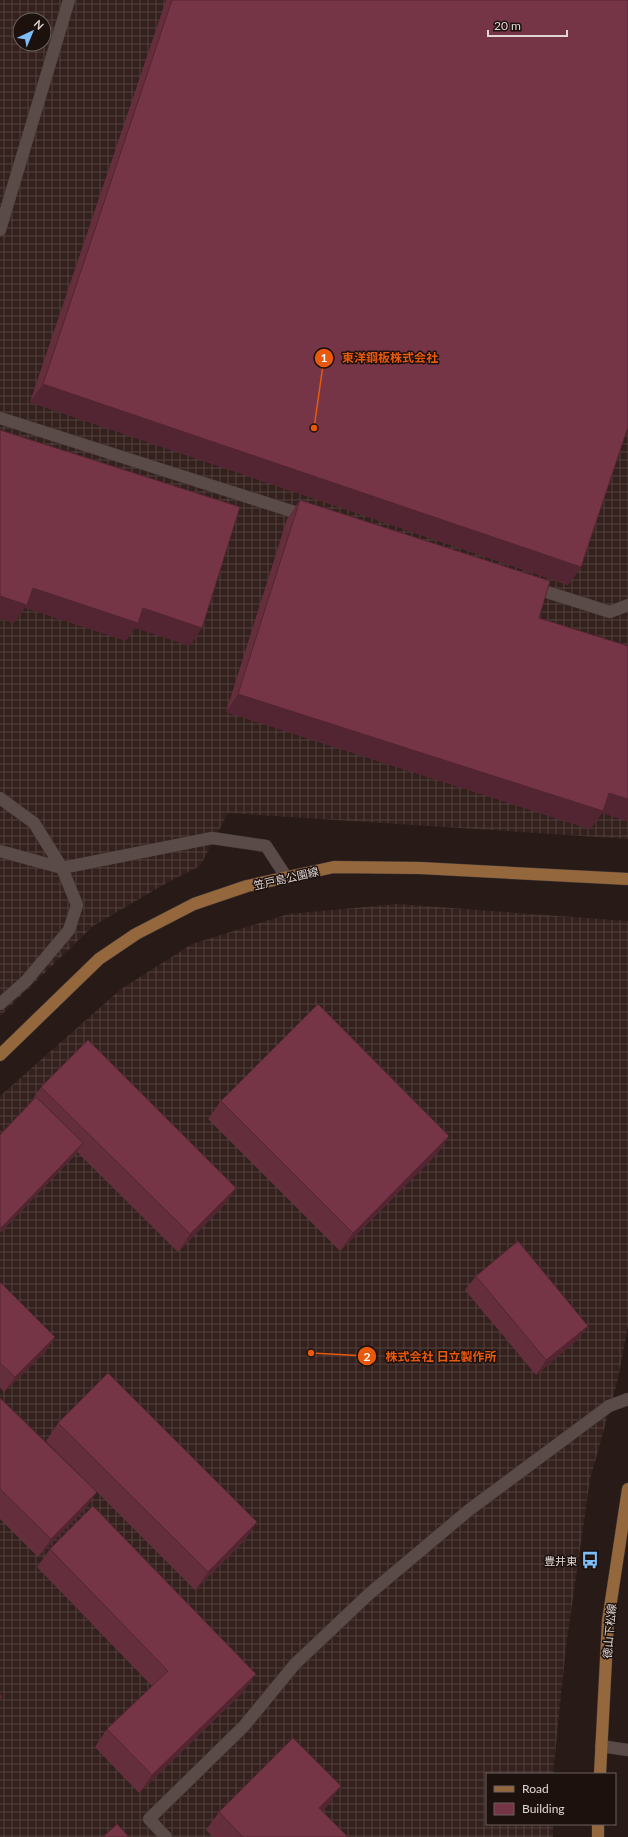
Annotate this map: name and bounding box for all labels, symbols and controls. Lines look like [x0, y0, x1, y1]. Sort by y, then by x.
north arrow [12, 12, 52, 52]
scale bar [488, 12, 567, 38]
text: N [32, 17, 47, 32]
text: 20 m [494, 18, 521, 33]
callout: 東洋鋼板株式会社 [314, 346, 446, 370]
text: 1 [321, 350, 328, 365]
text: 東洋鋼板株式会社 [342, 350, 438, 365]
street label: 笠戸島公園線 [252, 864, 320, 892]
callout: 株式会社 日立製作所 [357, 1344, 504, 1368]
text: 2 [364, 1349, 371, 1364]
text: 株式会社 日立製作所 [386, 1349, 496, 1364]
bus stop icon: 豊井東 [580, 1550, 600, 1570]
place label: 豊井東 [544, 1554, 577, 1567]
street label: 徳山下松線 [600, 1603, 618, 1659]
legend [486, 1773, 616, 1825]
text: Road [522, 1781, 549, 1796]
text: Building [522, 1801, 565, 1816]

